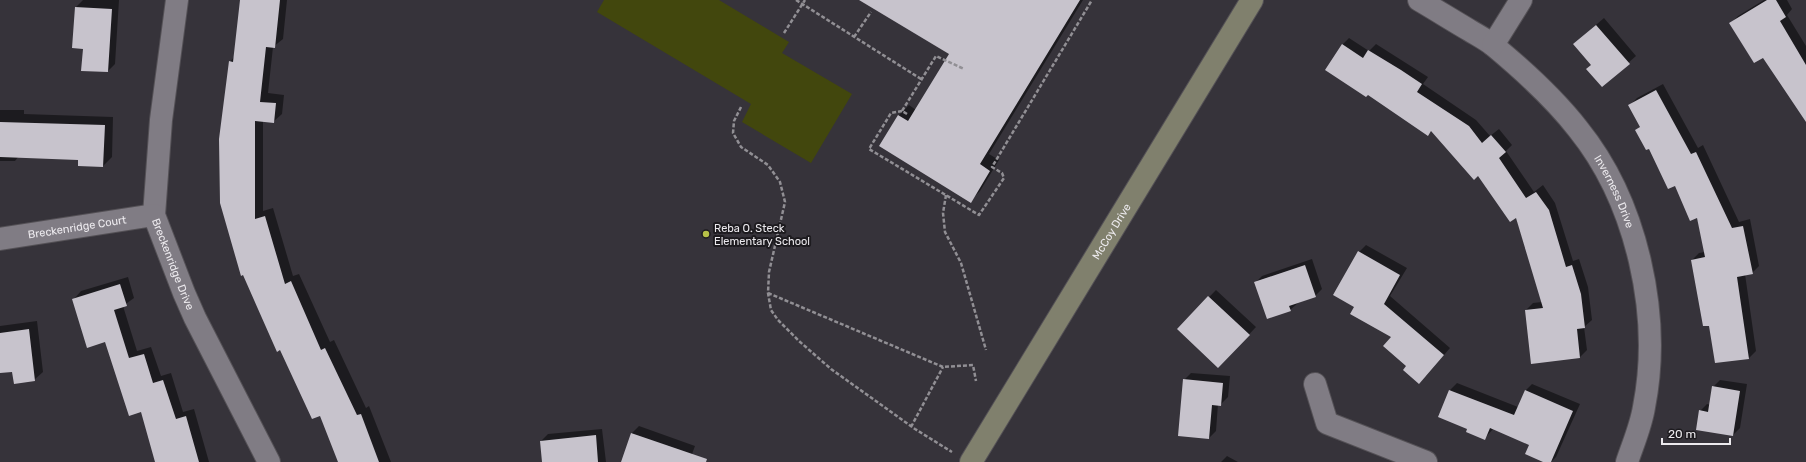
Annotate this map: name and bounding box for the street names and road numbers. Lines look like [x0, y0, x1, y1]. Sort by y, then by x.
street label: Inverness Drive [1592, 153, 1637, 230]
street label: McCoy Drive [1089, 201, 1133, 262]
street label: Breckenridge Court [27, 213, 128, 241]
street label: Breckenridge Drive [149, 216, 197, 312]

